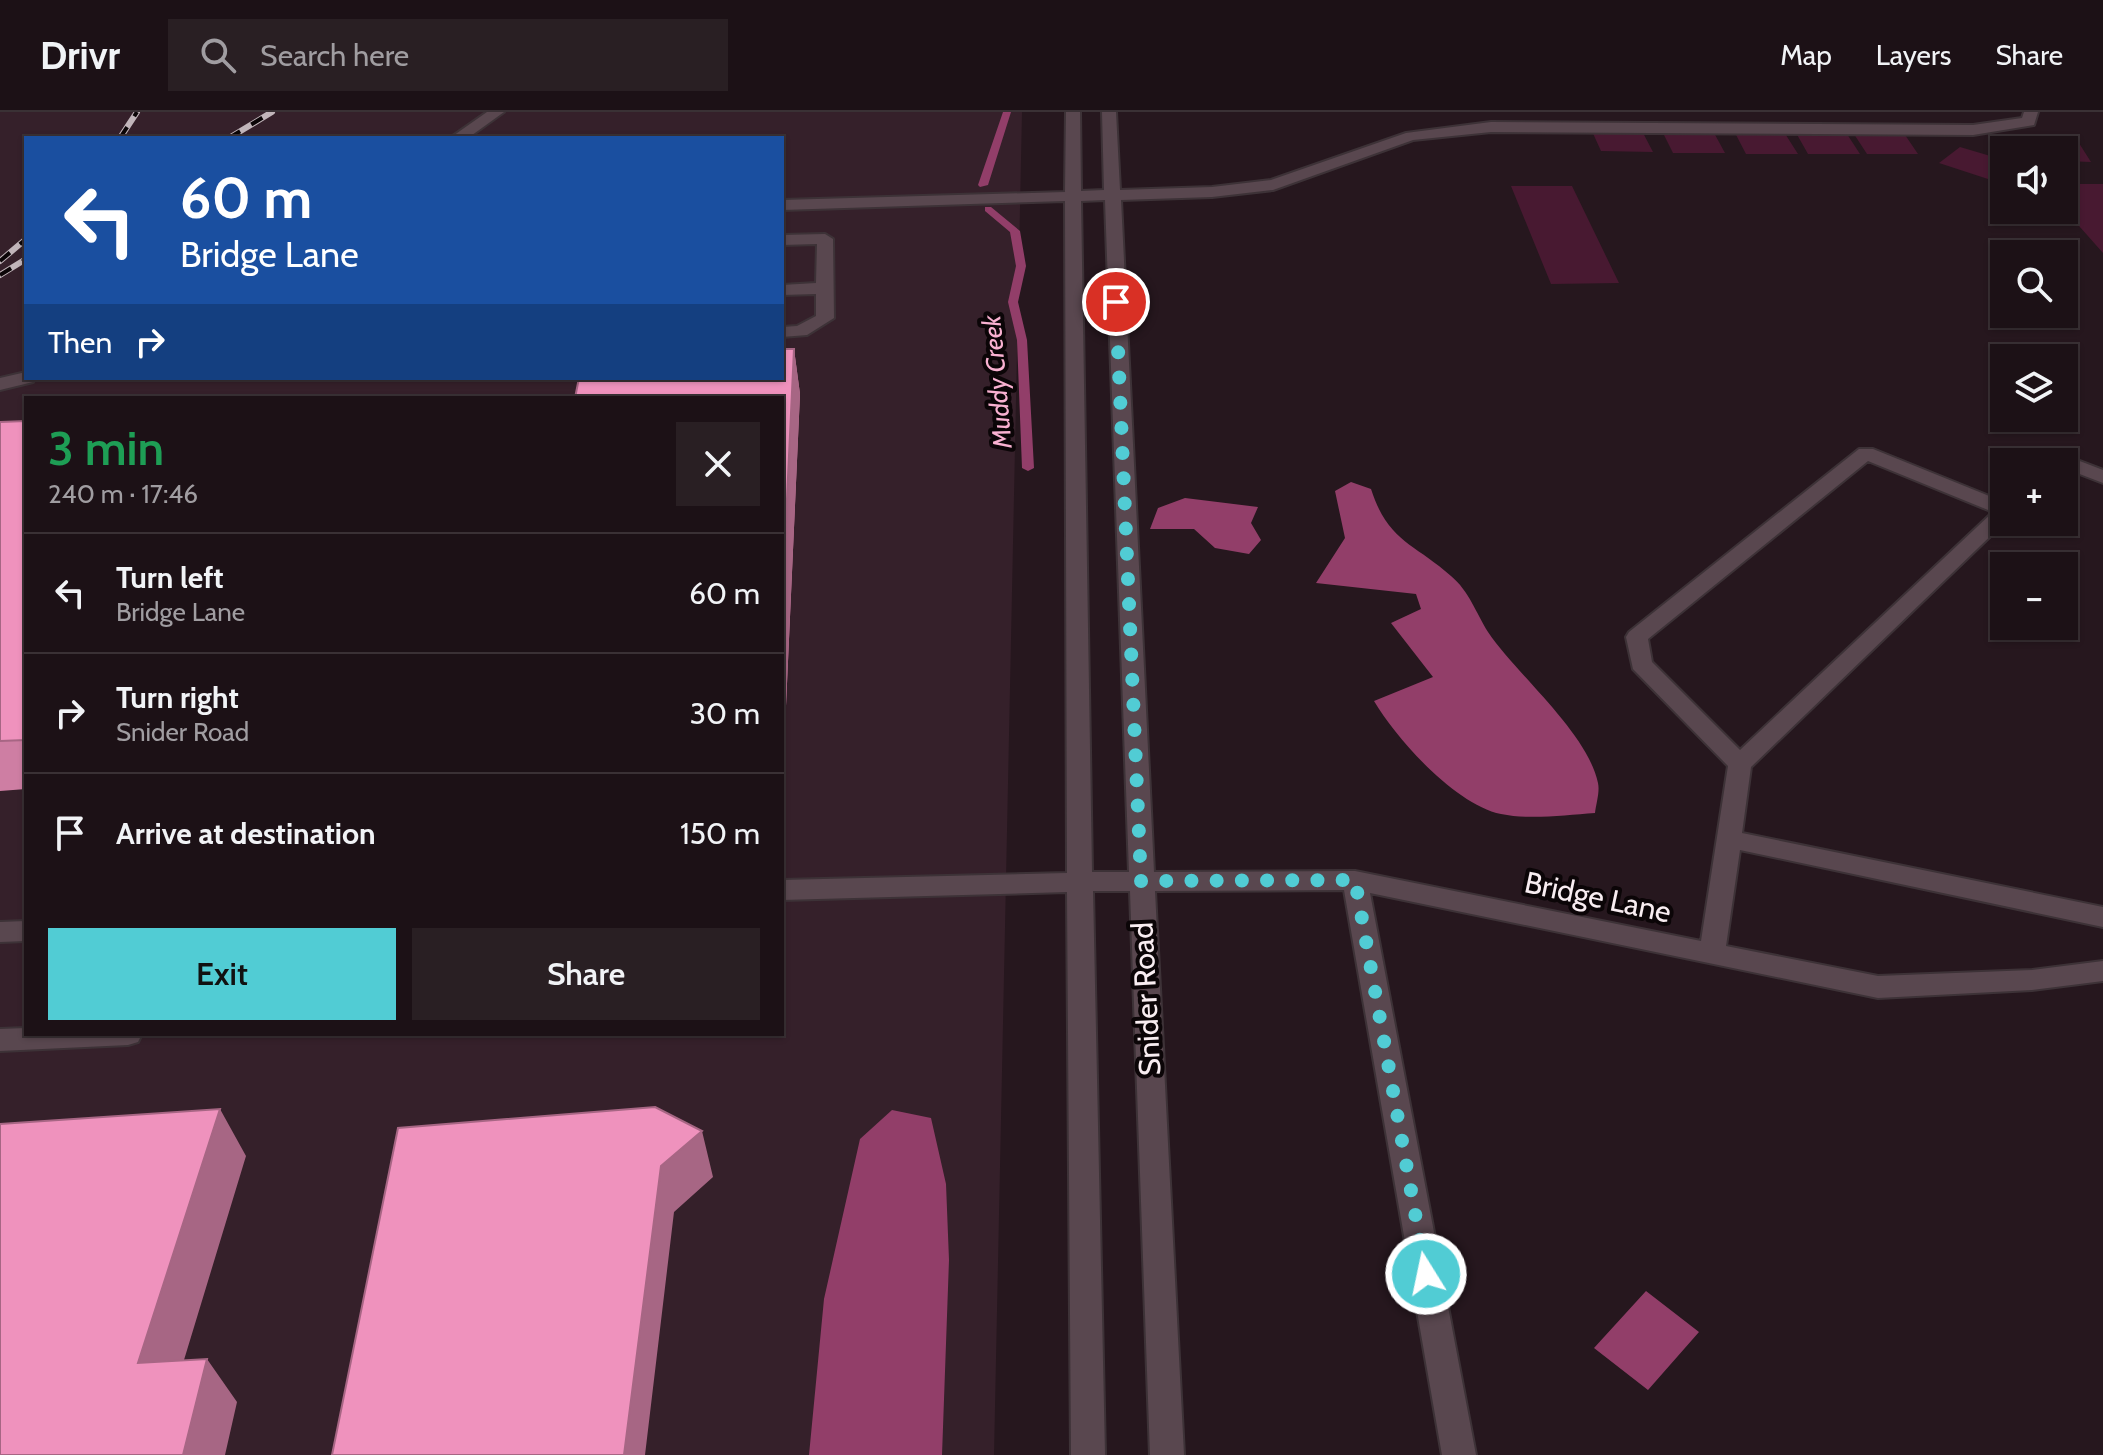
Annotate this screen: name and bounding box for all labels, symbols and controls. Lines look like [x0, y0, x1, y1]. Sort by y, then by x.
search box [168, 19, 728, 91]
text: Drivr [40, 32, 120, 79]
icon: search [196, 33, 240, 77]
text: Search here [260, 37, 409, 74]
text: Map [1780, 38, 1832, 72]
text: Layers [1876, 38, 1951, 72]
text: Share [1995, 38, 2063, 72]
map controls [1990, 136, 2078, 640]
button: sound [1990, 136, 2078, 224]
text: 60 m [180, 164, 312, 232]
icon: left [48, 168, 152, 272]
text: Bridge Lane [180, 232, 359, 276]
button: search [1990, 240, 2078, 328]
pin [1082, 268, 1150, 336]
icon: arrive [1094, 280, 1138, 324]
water label: Muddy Creek [975, 313, 1019, 451]
icon: right [128, 320, 172, 364]
text: Then [48, 324, 112, 361]
button: layers [1990, 344, 2078, 432]
text: 3 min [48, 419, 164, 477]
button: close [676, 422, 760, 506]
button: + [1990, 448, 2078, 536]
text: 240 m · 17:46 [48, 478, 198, 510]
button: − [1990, 552, 2078, 640]
text: Turn left [116, 559, 224, 596]
icon: left [48, 571, 92, 615]
text: 60 m [689, 575, 760, 612]
text: Bridge Lane [116, 596, 245, 628]
text: Turn right [116, 679, 239, 716]
icon: right [48, 691, 92, 735]
text: 30 m [690, 695, 760, 732]
text: Snider Road [116, 716, 249, 748]
icon: arrive [48, 811, 92, 855]
text: Arrive at destination [116, 815, 376, 852]
text: 150 m [680, 815, 760, 852]
street label: Bridge Lane [1521, 863, 1675, 931]
street label: Snider Road [1124, 921, 1168, 1077]
button: Exit [48, 928, 396, 1020]
button: Share [412, 928, 760, 1020]
position arrow [1384, 1232, 1468, 1316]

